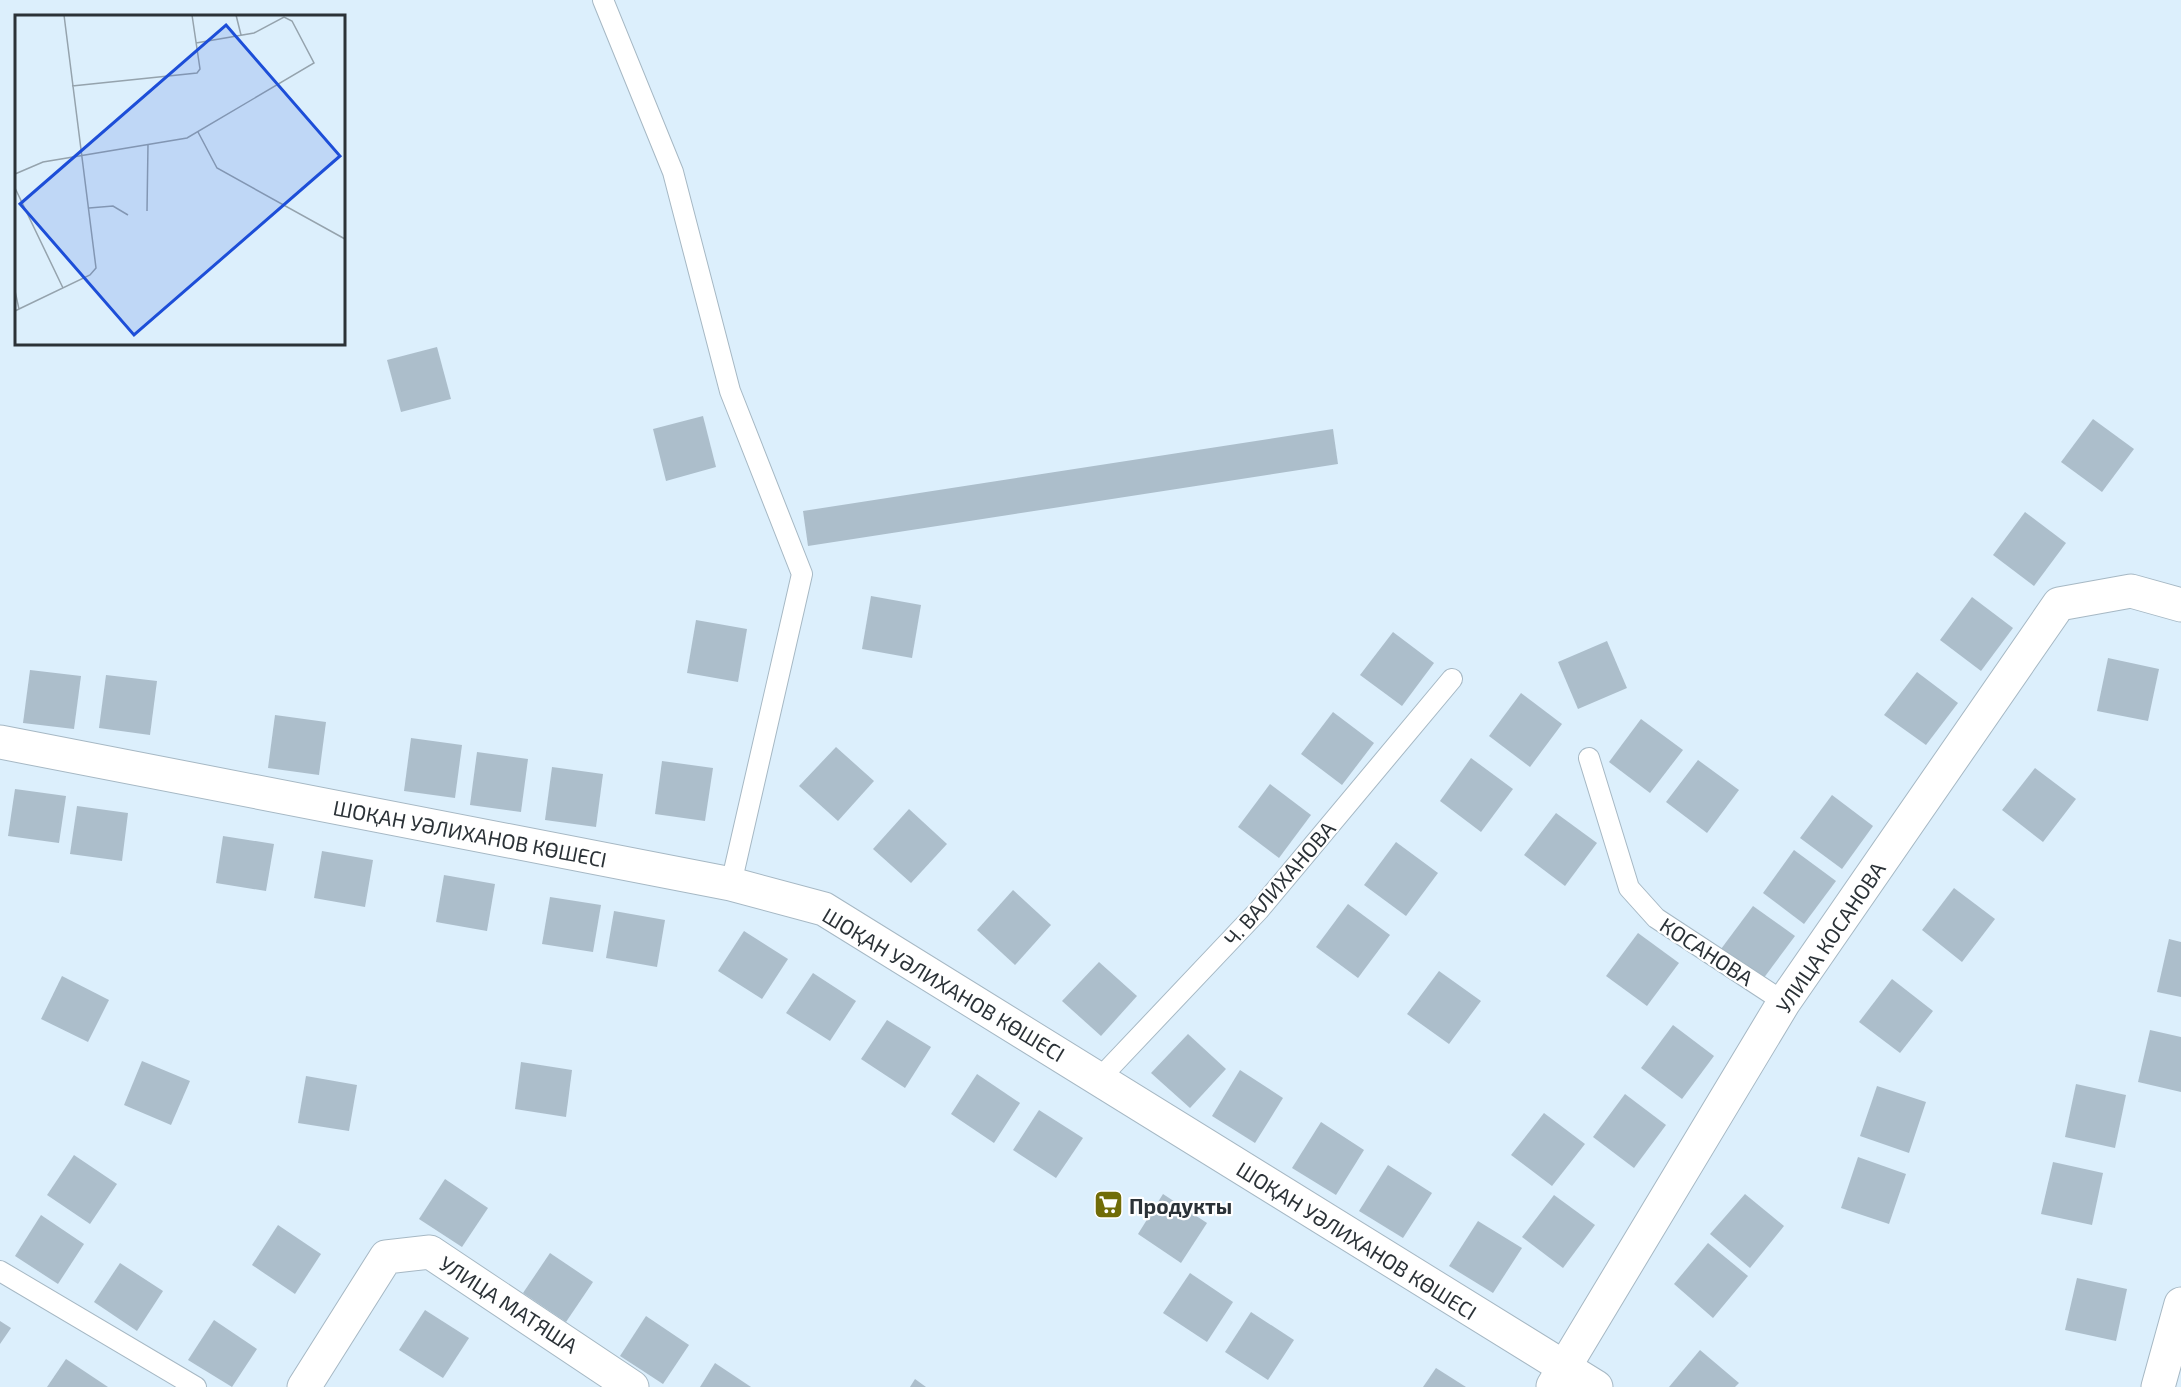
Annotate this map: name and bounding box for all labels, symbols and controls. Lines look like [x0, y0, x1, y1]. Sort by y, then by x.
inset map [15, 15, 345, 345]
street label: ШОҚАН УӘЛИХАНОВ КӨШЕСІ [331, 794, 609, 872]
street label: Ч. ВАЛИХАНОВА [1218, 816, 1340, 950]
street label: УЛИЦА КОСАНОВА [1770, 857, 1890, 1017]
street label: ШОҚАН УӘЛИХАНОВ КӨШЕСІ [818, 902, 1070, 1066]
street label: КОСАНОВА [1656, 912, 1758, 990]
street label: ШОҚАН УӘЛИХАНОВ КӨШЕСІ [1232, 1156, 1482, 1324]
supermarket icon: Продукты [1092, 1189, 1124, 1221]
place label: Продукты [1129, 1193, 1232, 1218]
street label: УЛИЦА МАТЯША [435, 1250, 583, 1358]

